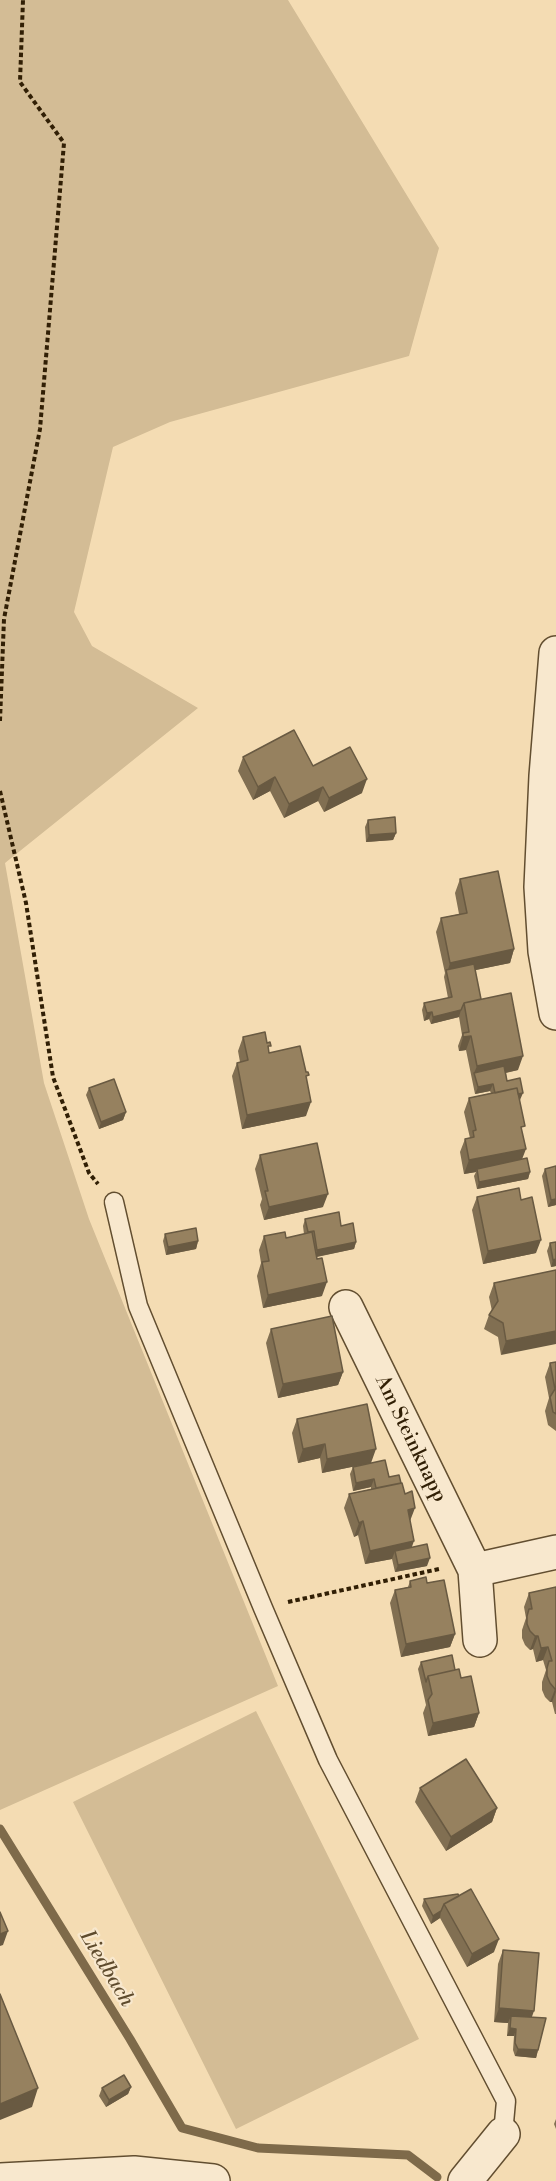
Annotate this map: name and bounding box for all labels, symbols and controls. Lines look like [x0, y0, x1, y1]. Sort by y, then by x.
street label: Am Steinknapp [369, 1372, 451, 1506]
water label: Liedbach [73, 1926, 139, 2012]

